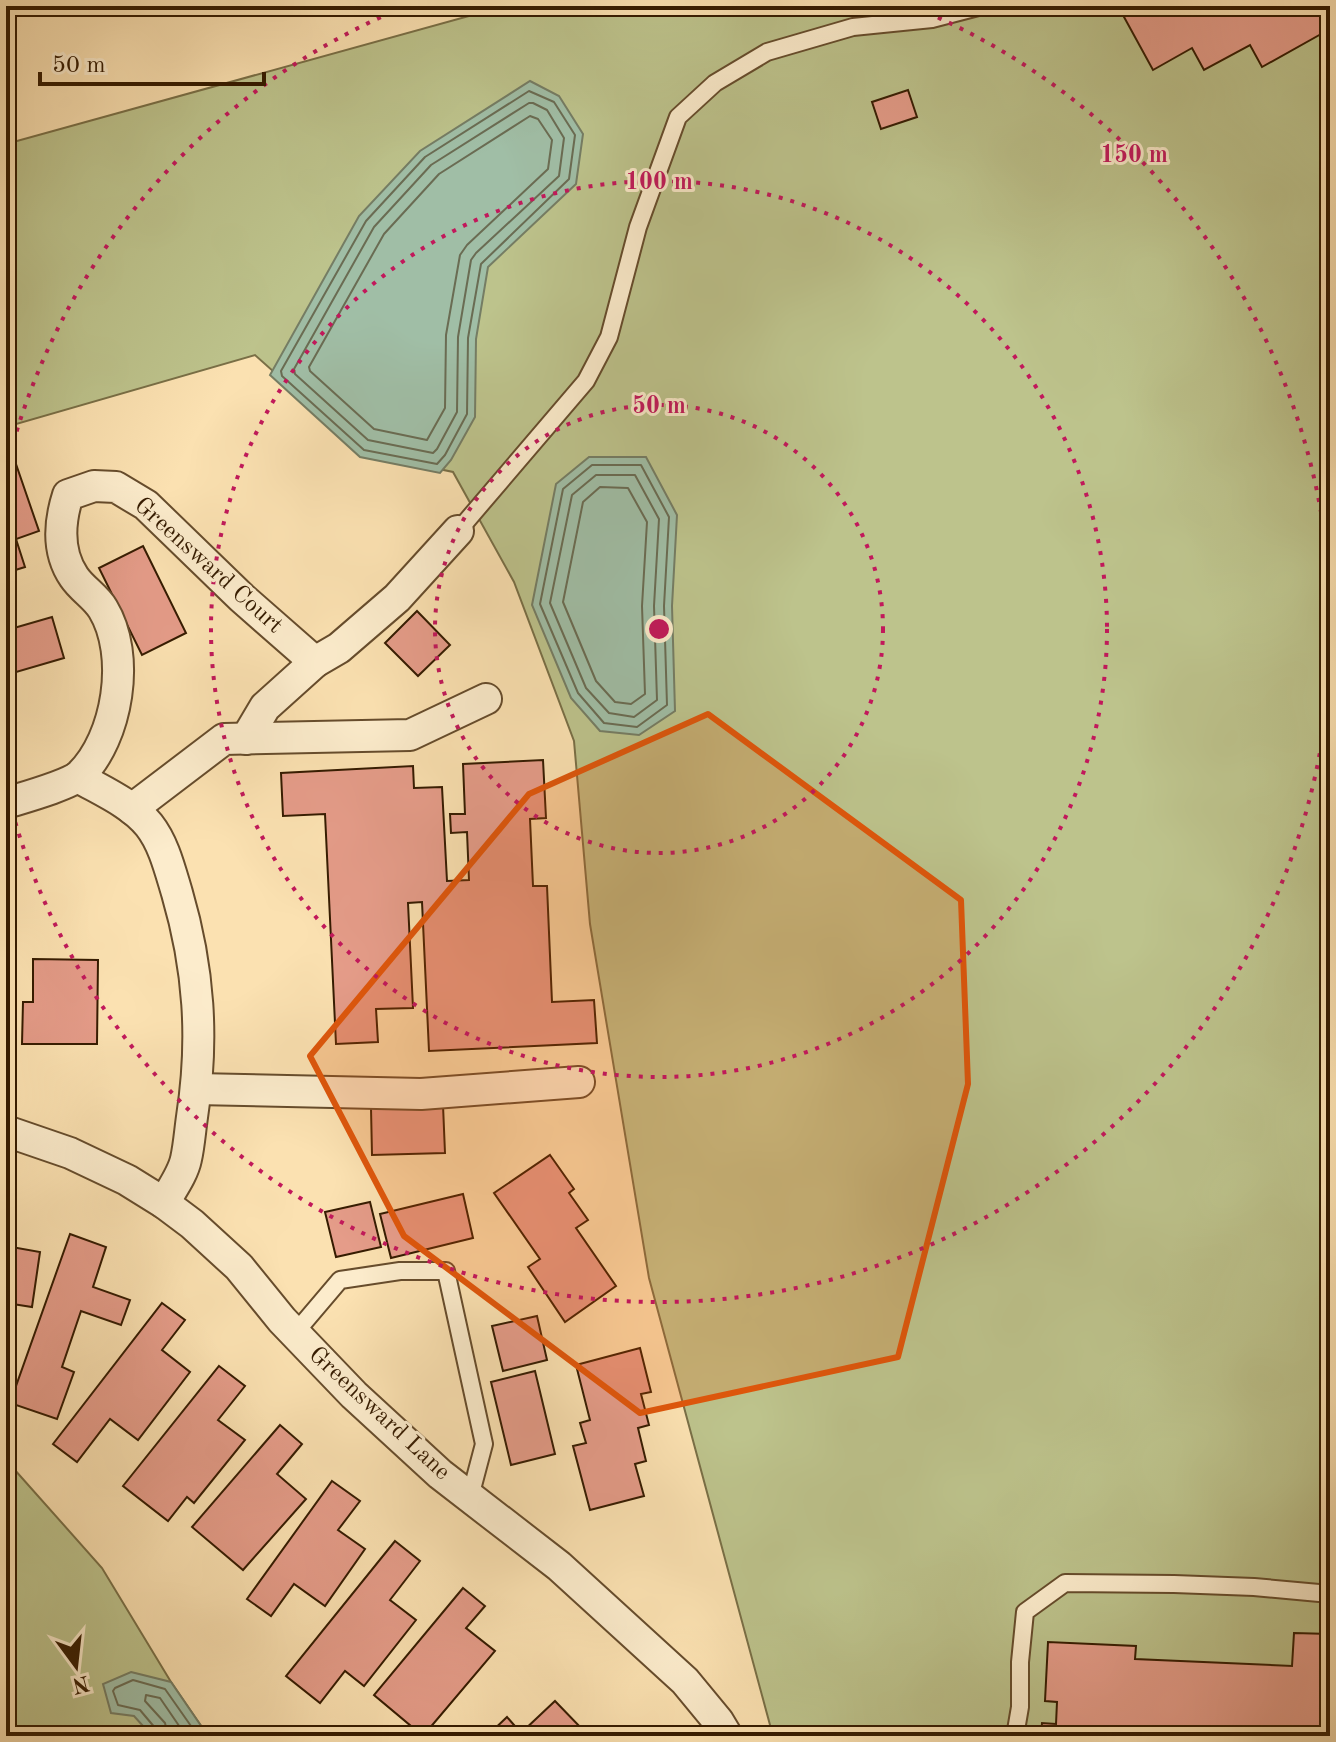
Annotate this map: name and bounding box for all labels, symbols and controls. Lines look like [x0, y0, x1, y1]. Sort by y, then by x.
scale bar [40, 36, 264, 86]
text: 50 m [52, 54, 106, 78]
text: 150 m [1100, 143, 1168, 168]
text: 100 m [625, 171, 693, 195]
text: 50 m [632, 394, 686, 419]
street label: Greensward Court [129, 493, 287, 639]
centre of rings [645, 615, 673, 643]
street label: Greensward Lane [304, 1343, 454, 1485]
north arrow [36, 1626, 116, 1706]
text: N [70, 1671, 92, 1696]

